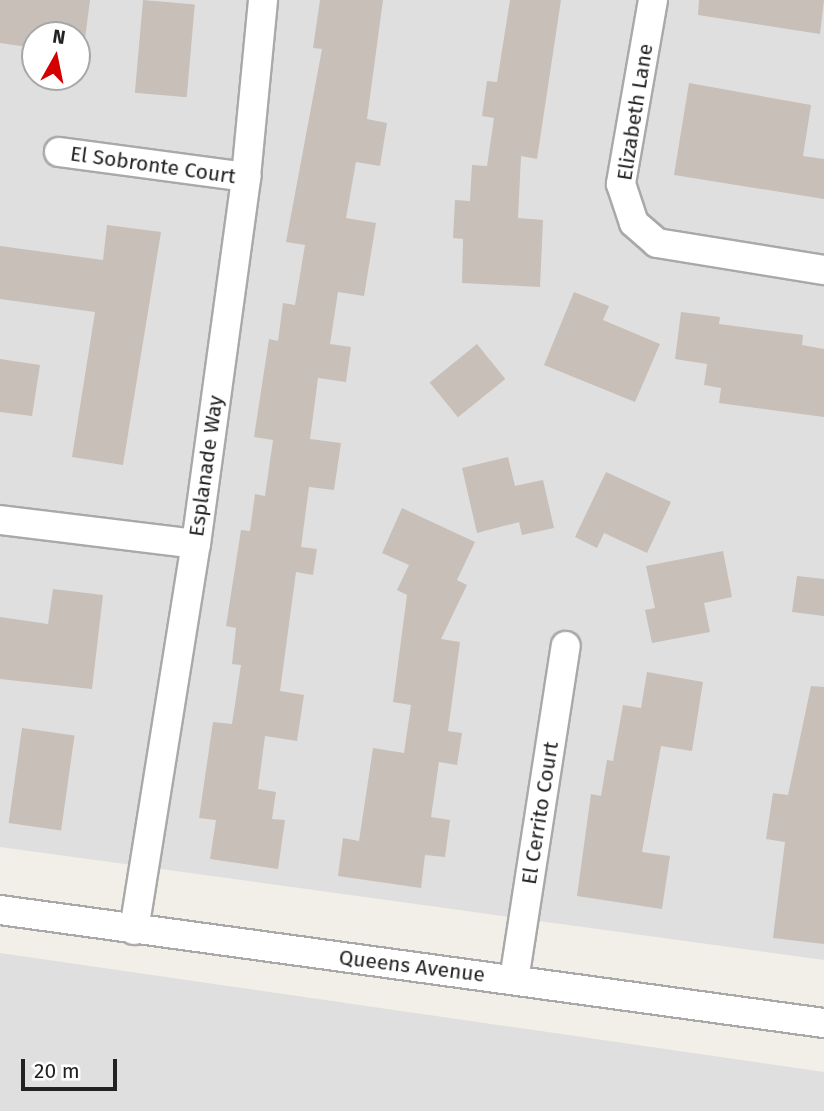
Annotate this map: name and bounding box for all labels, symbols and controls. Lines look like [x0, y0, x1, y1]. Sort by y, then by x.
north arrow [21, 21, 91, 91]
text: N [51, 24, 67, 49]
street label: Elizabeth Lane [612, 42, 658, 182]
street label: El Sobronte Court [69, 141, 237, 189]
street label: Esplanade Way [184, 394, 228, 538]
street label: El Cerrito Court [516, 740, 564, 886]
street label: Queens Avenue [338, 945, 486, 987]
scale bar [24, 1044, 121, 1088]
text: 20 m [34, 1058, 80, 1084]

